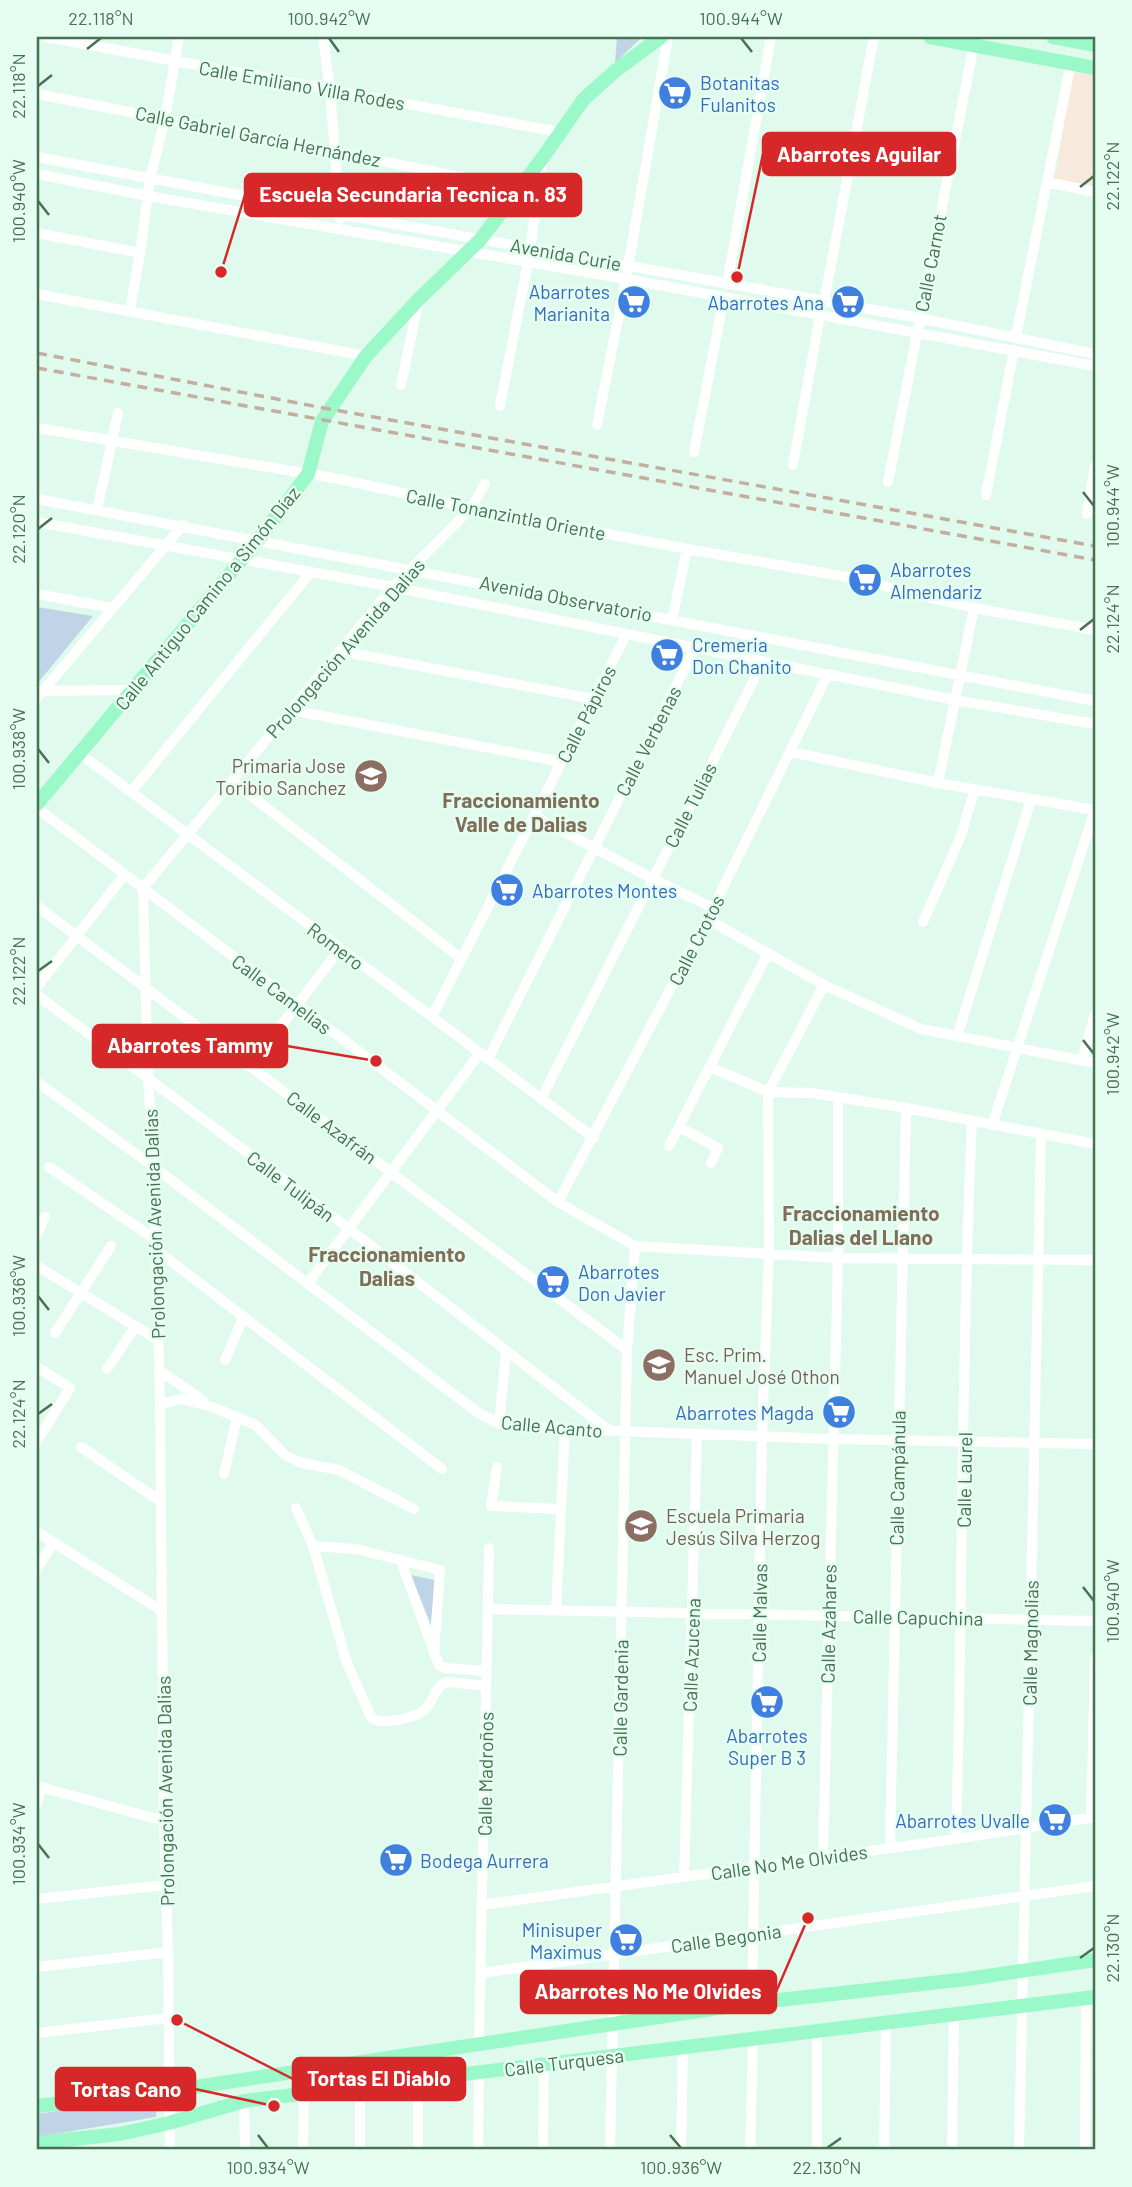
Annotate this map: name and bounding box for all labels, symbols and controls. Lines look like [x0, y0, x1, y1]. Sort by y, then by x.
text: 22.118°N [68, 7, 134, 29]
text: 100.942°W [287, 7, 371, 29]
text: 100.944°W [699, 7, 783, 29]
text: 22.118°N [7, 53, 29, 119]
street label: Calle Emiliano Villa Rodes [197, 56, 407, 114]
place label: Botanitas Fulanitos [700, 71, 780, 116]
supermarket icon: Botanitas Fulanitos [656, 74, 694, 112]
street label: Calle Gabriel García Hernández [133, 101, 383, 171]
callout: Abarrotes Aguilar [763, 133, 955, 175]
text: Abarrotes Aguilar [777, 141, 941, 166]
text: 22.122°N [1101, 142, 1123, 210]
text: 100.940°W [7, 159, 29, 243]
callout: Escuela Secundaria Tecnica n. 83 [245, 174, 581, 216]
text: Escuela Secundaria Tecnica n. 83 [259, 181, 567, 206]
street label: Calle Carnot [909, 212, 951, 314]
street label: Avenida Curie [509, 233, 623, 275]
place label: Abarrotes Marianita [529, 280, 610, 325]
supermarket icon: Abarrotes Marianita [615, 283, 653, 321]
supermarket icon: Abarrotes Ana [829, 283, 867, 321]
place label: Abarrotes Ana [707, 291, 824, 314]
text: 100.944°W [1101, 464, 1123, 548]
street label: Calle Antiguo Camino a Simón Díaz [110, 482, 304, 714]
street label: Calle Tonanzintla Oriente [404, 483, 608, 545]
text: 22.120°N [7, 494, 29, 564]
street label: Prolongación Avenida Dalias [261, 554, 429, 742]
place label: Abarrotes Almendariz [890, 558, 982, 603]
supermarket icon: Abarrotes Almendariz [846, 561, 884, 599]
street label: Avenida Observatorio [478, 570, 654, 626]
text: 22.124°N [1101, 584, 1123, 654]
place label: Cremeria Don Chanito [692, 633, 792, 678]
supermarket icon: Cremeria Don Chanito [648, 636, 686, 674]
street label: Calle Pápiros [552, 661, 620, 767]
street label: Calle Verbenas [610, 682, 686, 800]
text: 100.938°W [7, 708, 29, 790]
place label: Primaria Jose Toribio Sanchez [216, 754, 346, 799]
school or university icon: Primaria Jose Toribio Sanchez [352, 757, 390, 795]
street label: Calle Tulias [659, 759, 721, 851]
district label: Fraccionamiento Valle de Dalias [442, 787, 600, 836]
supermarket icon: Abarrotes Montes [488, 871, 526, 909]
place label: Abarrotes Montes [532, 879, 677, 902]
street label: Calle Crotos [663, 891, 729, 989]
street label: Romero [303, 917, 369, 975]
text: 22.122°N [7, 937, 29, 1005]
street label: Calle Camelias [228, 949, 336, 1039]
text: 100.942°W [1101, 1012, 1123, 1096]
callout: Abarrotes Tammy [93, 1025, 287, 1067]
text: Abarrotes Tammy [107, 1032, 273, 1057]
street label: Calle Azafrán [282, 1086, 382, 1168]
street label: Prolongación Avenida Dalias [138, 1108, 170, 1340]
street label: Calle Tulipán [243, 1146, 339, 1226]
district label: Fraccionamiento Dalias del Llano [782, 1200, 940, 1249]
district label: Fraccionamiento Dalias [308, 1241, 466, 1290]
text: 100.936°W [7, 1255, 29, 1337]
place label: Abarrotes Don Javier [578, 1260, 666, 1305]
supermarket icon: Abarrotes Don Javier [534, 1263, 572, 1301]
place label: Esc. Prim. Manuel José Othon [684, 1343, 840, 1388]
school or university icon: Esc. Prim. Manuel José Othon [640, 1346, 678, 1384]
text: 22.124°N [7, 1379, 29, 1449]
supermarket icon: Abarrotes Magda [820, 1393, 858, 1431]
place label: Abarrotes Magda [675, 1401, 814, 1424]
street label: Calle Acanto [500, 1410, 604, 1442]
street label: Calle Campánula [884, 1410, 910, 1546]
street label: Calle Laurel [952, 1432, 976, 1528]
place label: Escuela Primaria Jesús Silva Herzog [666, 1504, 820, 1549]
school or university icon: Escuela Primaria Jesús Silva Herzog [622, 1507, 660, 1545]
text: 100.940°W [1101, 1559, 1123, 1643]
street label: Calle Malvas [747, 1563, 771, 1663]
street label: Calle Azahares [815, 1564, 841, 1684]
street label: Calle Magnolias [1017, 1580, 1043, 1706]
street label: Calle Azucena [678, 1598, 704, 1712]
street label: Calle Capuchina [853, 1604, 983, 1630]
street label: Calle Gardenia [607, 1639, 633, 1757]
street label: Prolongación Avenida Dalias [151, 1676, 179, 1906]
supermarket icon: Abarrotes Super B 3 [748, 1683, 786, 1721]
street label: Calle Madroños [472, 1712, 498, 1836]
place label: Abarrotes Super B 3 [726, 1724, 808, 1769]
supermarket icon: Abarrotes Uvalle [1036, 1801, 1074, 1839]
text: 100.934°W [7, 1802, 29, 1885]
place label: Abarrotes Uvalle [895, 1809, 1030, 1832]
street label: Calle No Me Olvides [709, 1840, 869, 1884]
supermarket icon: Bodega Aurrera [377, 1841, 415, 1879]
place label: Bodega Aurrera [420, 1849, 549, 1872]
text: 22.130°N [1101, 1913, 1123, 1983]
place label: Minisuper Maximus [522, 1918, 602, 1963]
street label: Calle Begonia [669, 1919, 783, 1957]
supermarket icon: Minisuper Maximus [607, 1921, 645, 1959]
callout: Abarrotes No Me Olvides [521, 1971, 776, 2013]
text: Abarrotes No Me Olvides [535, 1978, 761, 2003]
street label: Calle Turquesa [503, 2043, 625, 2081]
callout: Tortas El Diablo [293, 2058, 465, 2100]
text: Tortas El Diablo [307, 2065, 451, 2090]
callout: Tortas Cano [56, 2068, 195, 2110]
text: Tortas Cano [70, 2076, 182, 2101]
text: 100.934°W [227, 2156, 310, 2178]
text: 100.936°W [640, 2156, 722, 2178]
text: 22.130°N [792, 2156, 862, 2178]

